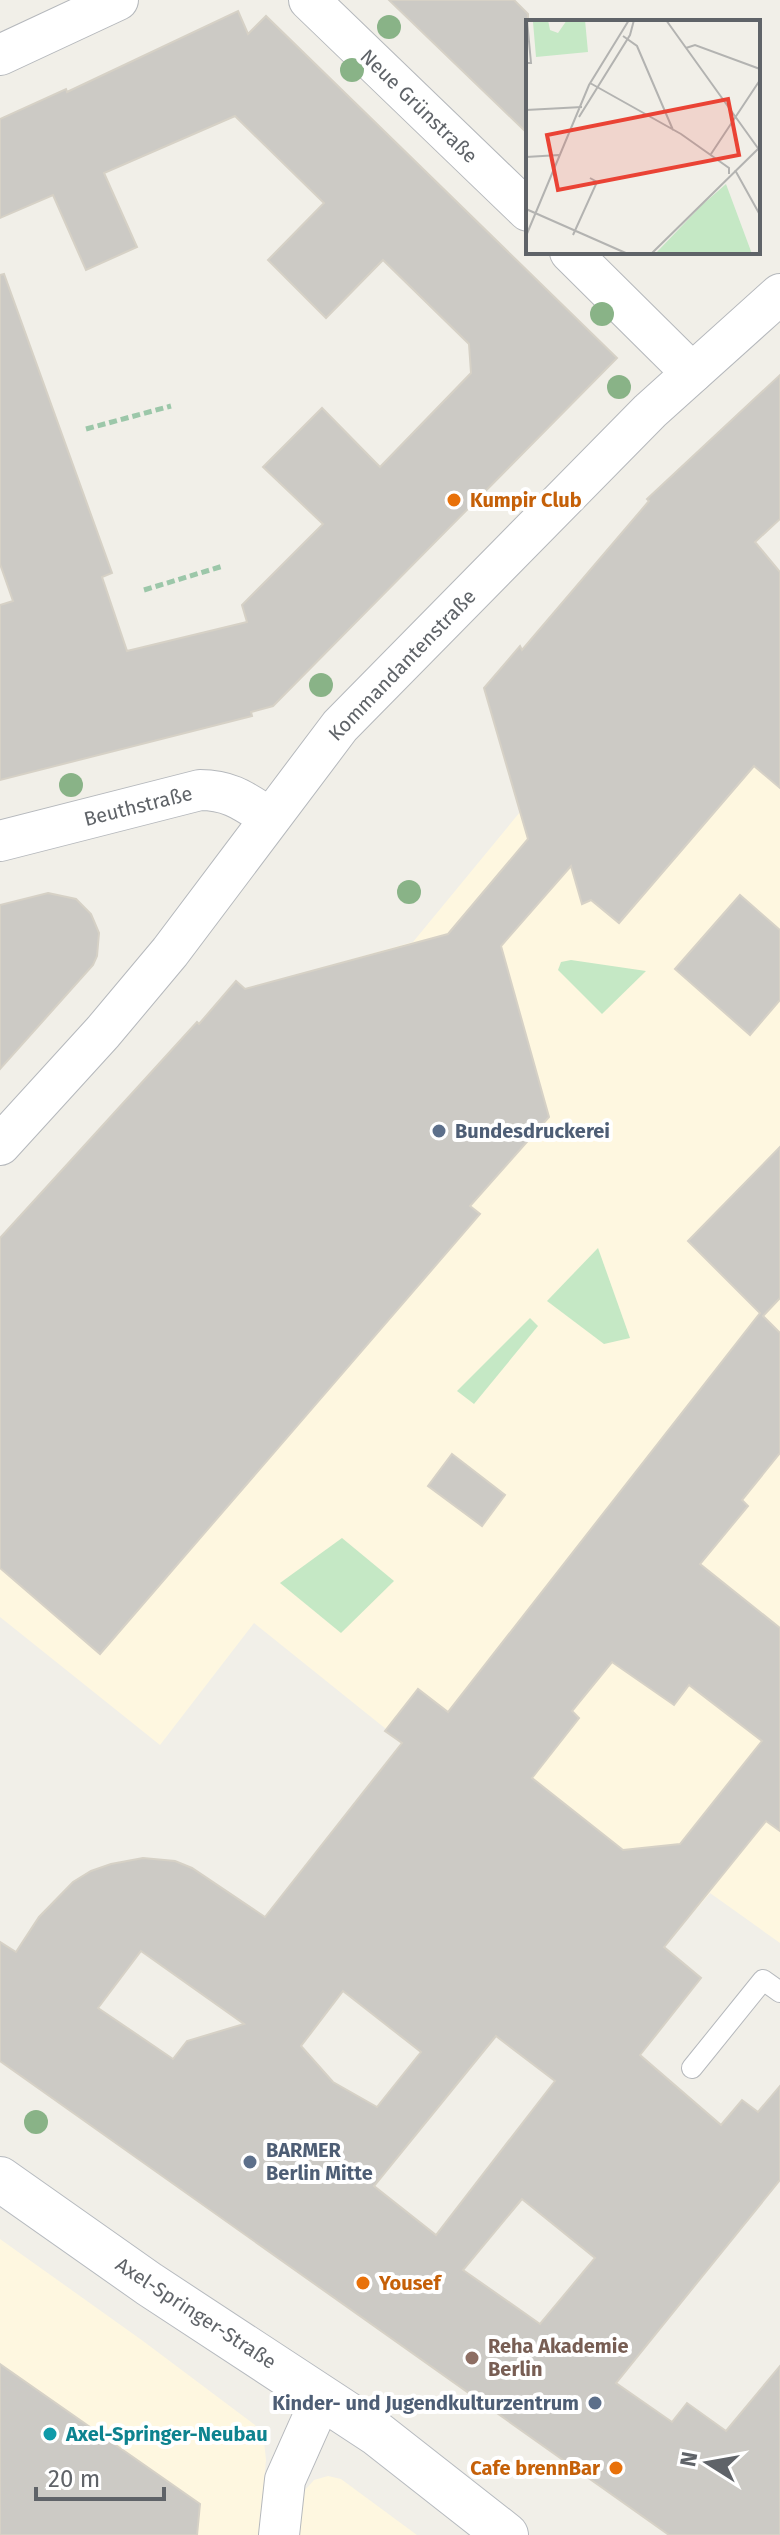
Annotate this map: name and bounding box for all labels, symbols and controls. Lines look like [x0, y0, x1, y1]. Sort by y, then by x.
inset map [526, 20, 760, 254]
street label: Neue Grünstraße [356, 44, 482, 168]
place label: Kumpir Club [470, 488, 582, 512]
marker: Kumpir Club [445, 491, 463, 509]
street label: Kommandantenstraße [323, 584, 481, 746]
street label: Beuthstraße [81, 781, 195, 831]
place label: Bundesdruckerei [455, 1119, 610, 1143]
marker: Bundesdruckerei [430, 1122, 448, 1140]
place label: BARMER Berlin Mitte [266, 2138, 373, 2185]
marker: BARMER Berlin Mitte [241, 2153, 259, 2171]
street label: Axel-Springer-Straße [111, 2252, 281, 2374]
place label: Yousef [378, 2271, 442, 2295]
marker: Yousef [354, 2274, 372, 2292]
place label: Reha Akademie Berlin [488, 2334, 628, 2381]
marker: Reha Akademie Berlin [463, 2349, 481, 2367]
place label: Kinder- und Jugendkulturzentrum [272, 2391, 579, 2415]
marker: Kinder- und Jugendkulturzentrum [586, 2394, 604, 2412]
place label: Axel-Springer-Neubau [65, 2422, 268, 2446]
north arrow [668, 2423, 748, 2503]
marker: Axel-Springer-Neubau [41, 2425, 59, 2443]
text: N [674, 2450, 704, 2469]
scale bar [36, 2451, 164, 2501]
place label: Cafe brennBar [470, 2456, 601, 2480]
marker: Cafe brennBar [607, 2459, 625, 2477]
text: 20 m [48, 2465, 100, 2493]

